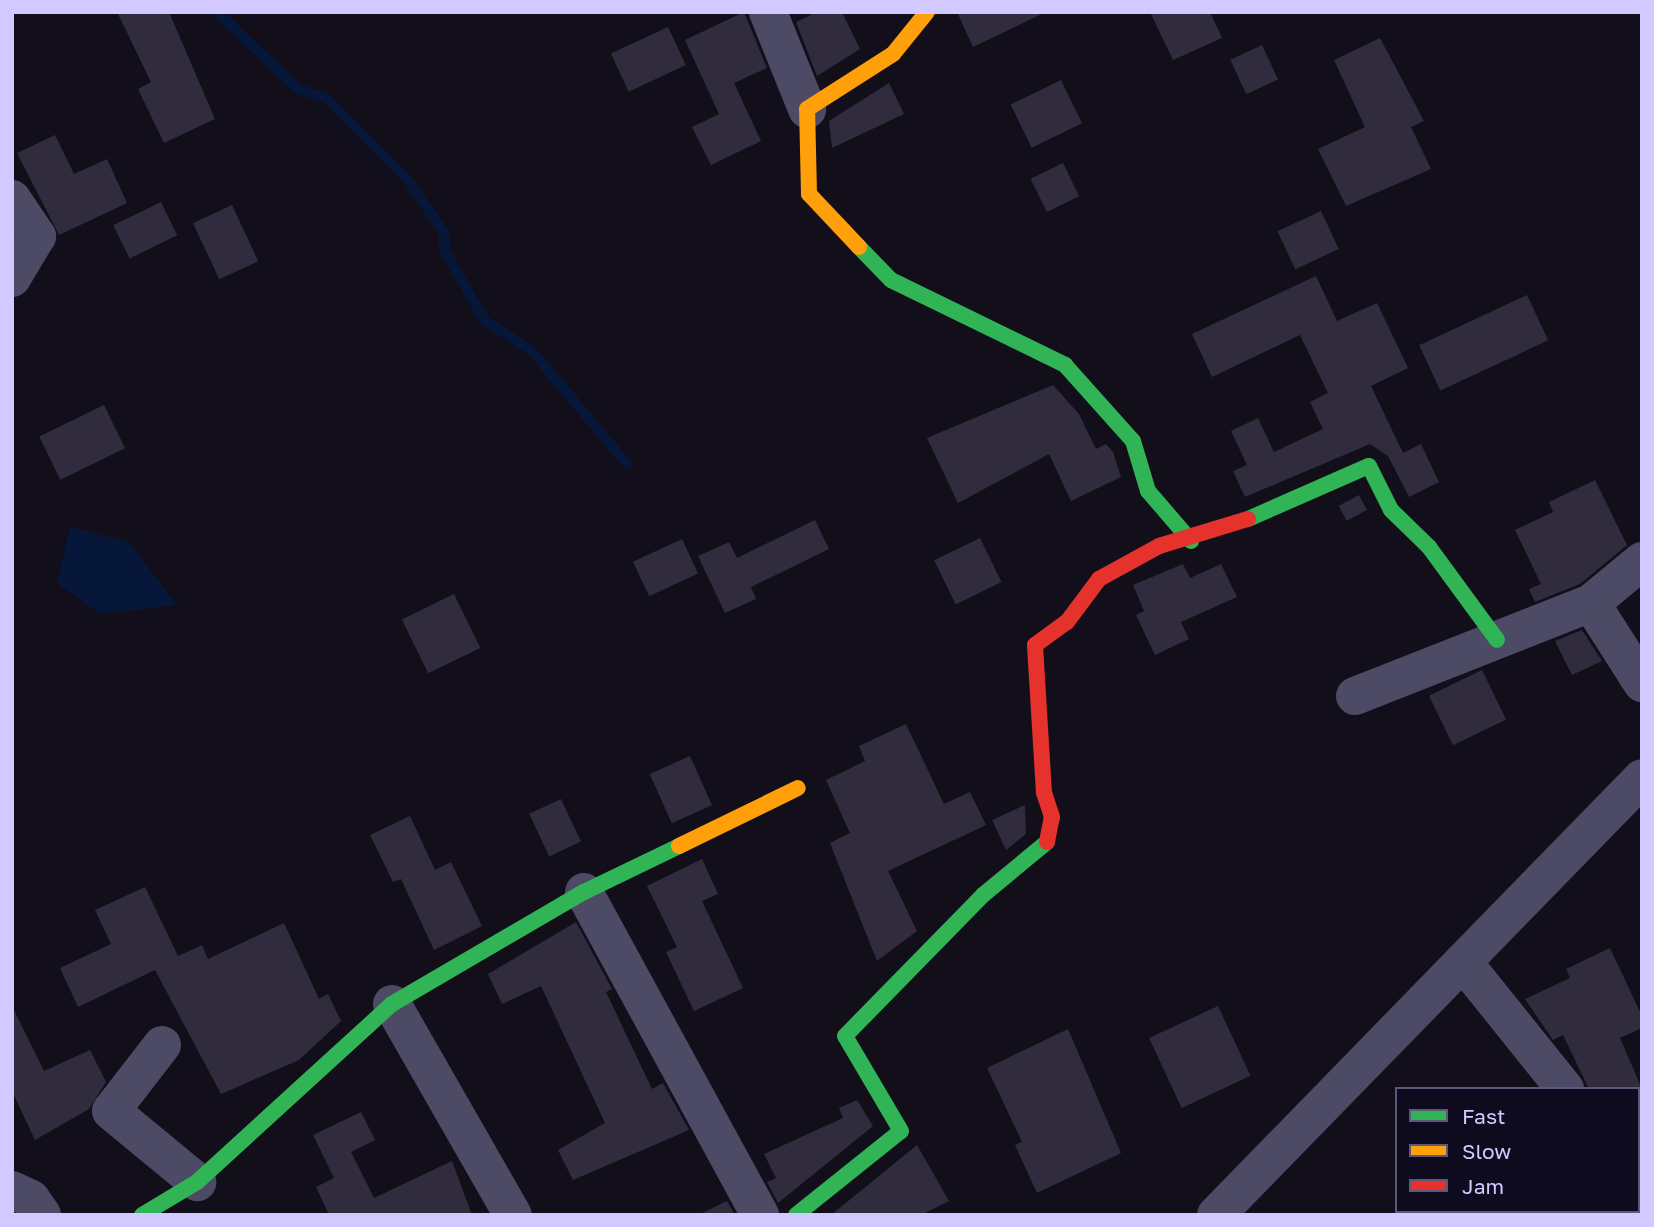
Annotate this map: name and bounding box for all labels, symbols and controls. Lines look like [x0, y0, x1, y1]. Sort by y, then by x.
legend [1395, 1087, 1640, 1213]
text: Fast [1462, 1103, 1505, 1129]
text: Slow [1462, 1138, 1511, 1164]
text: Jam [1462, 1173, 1504, 1199]

